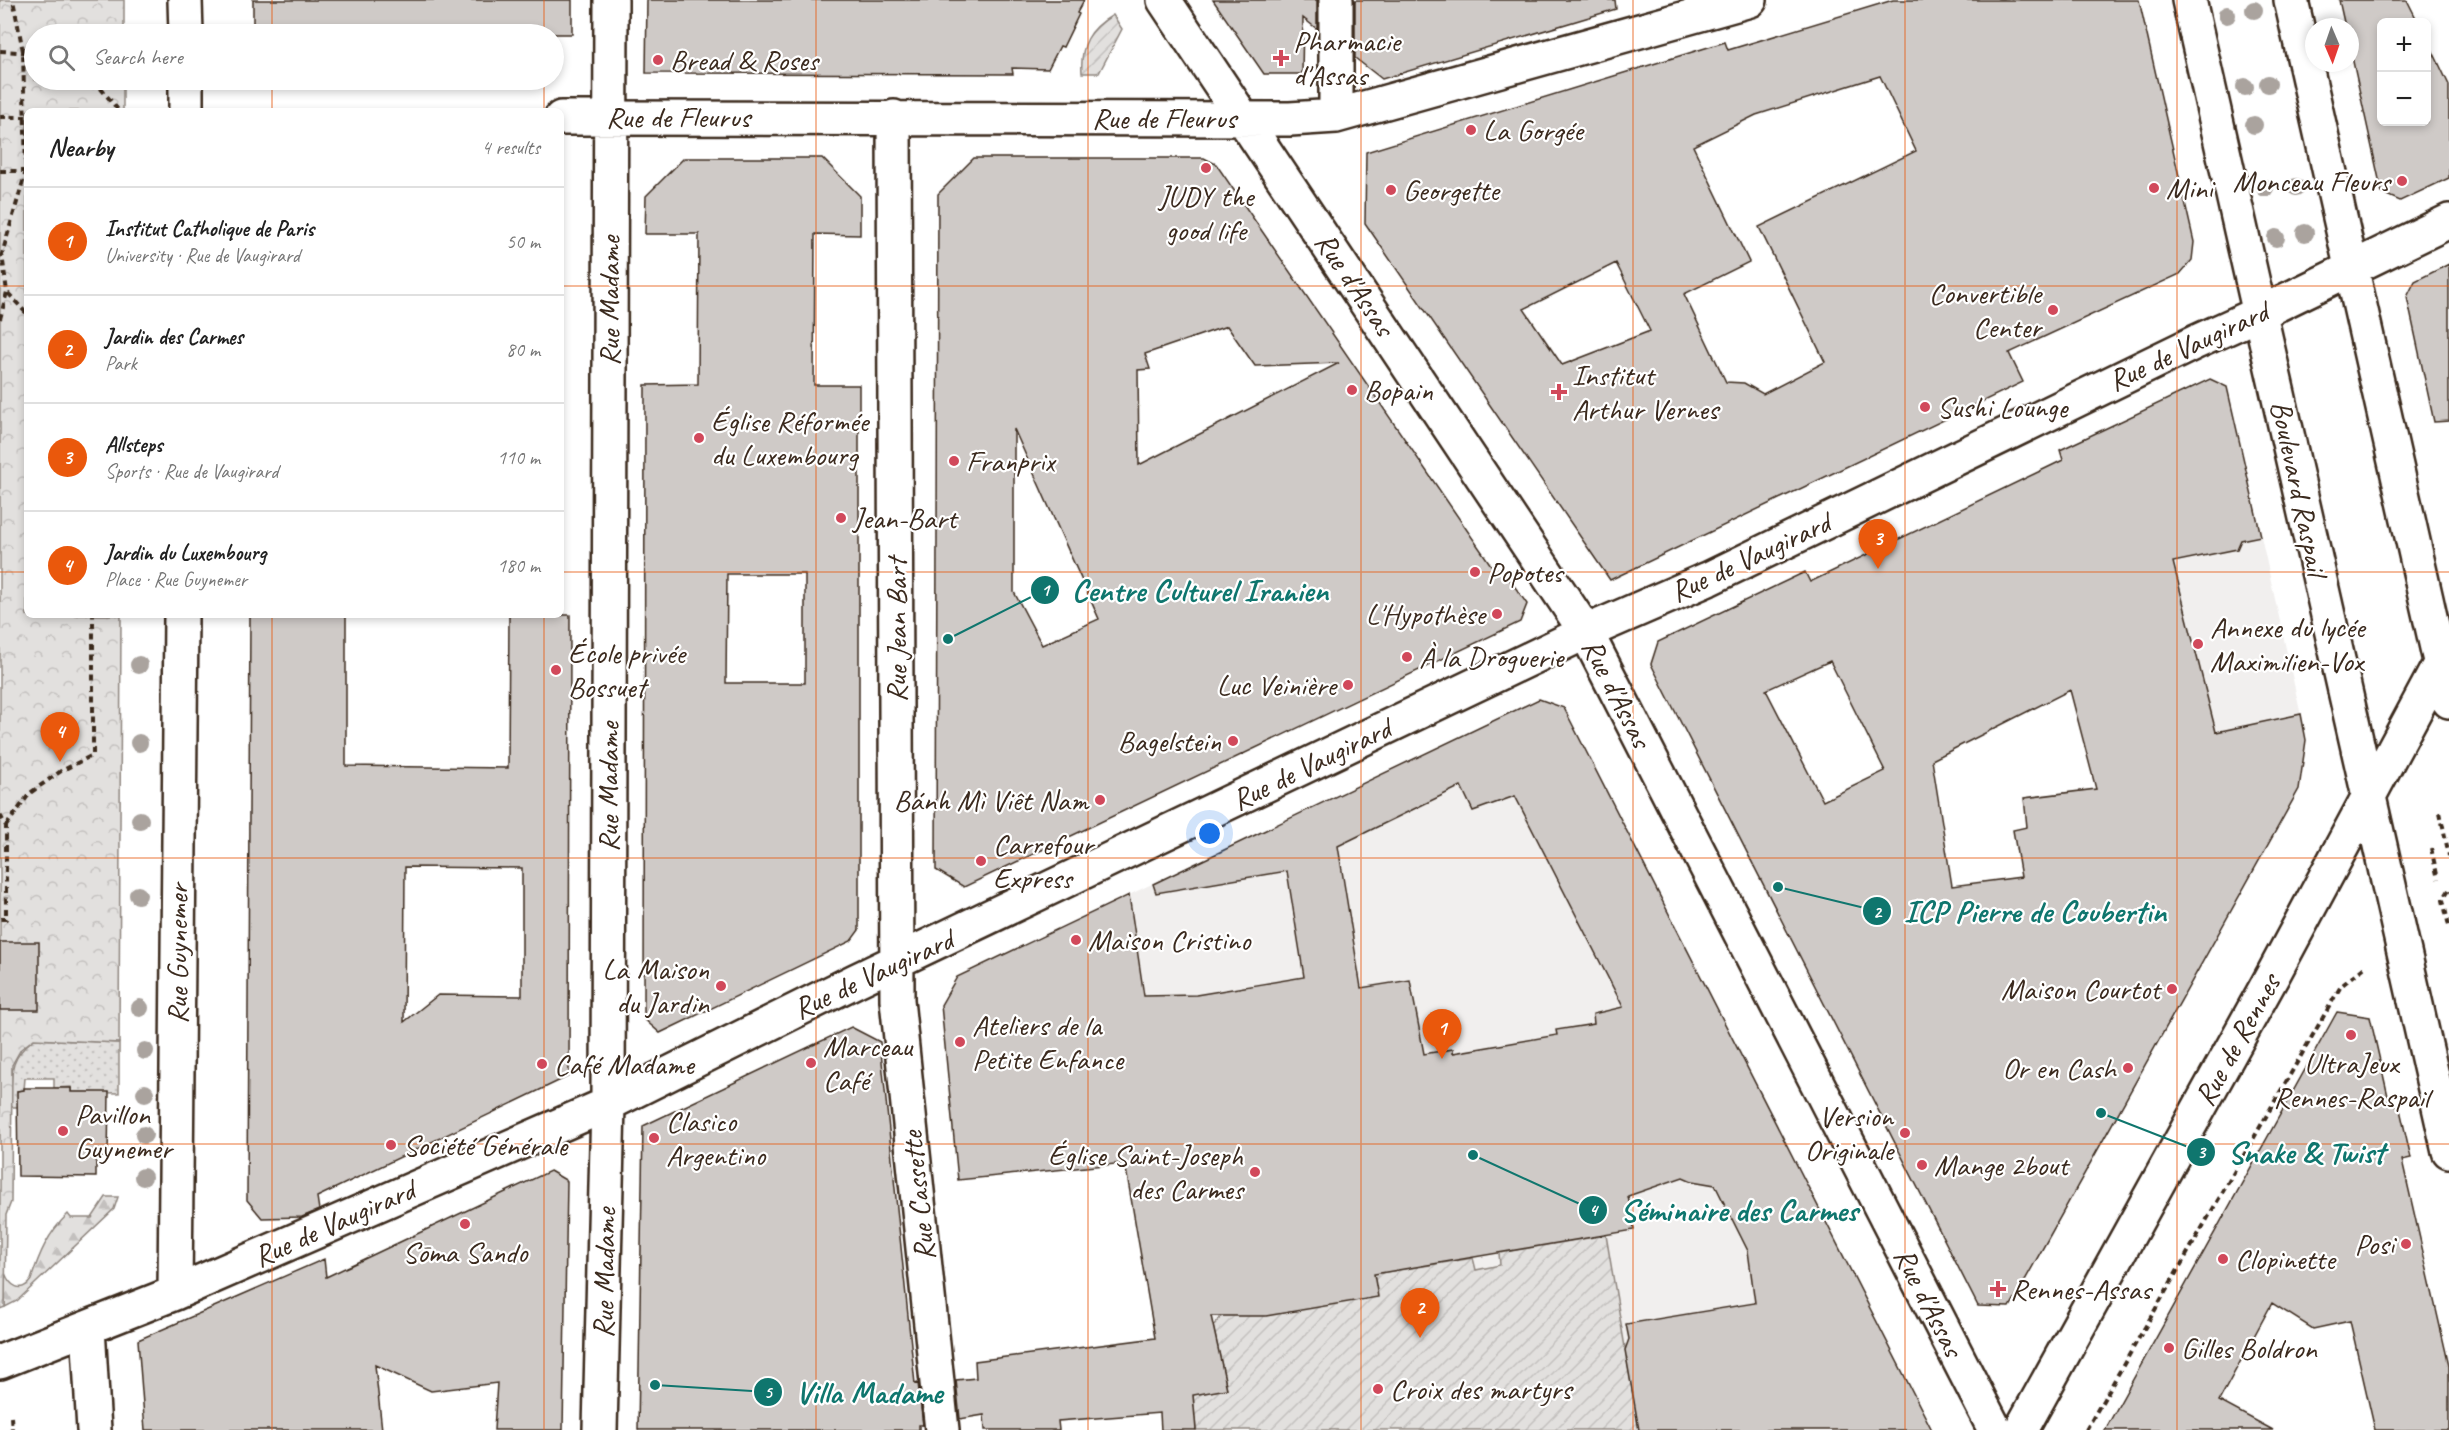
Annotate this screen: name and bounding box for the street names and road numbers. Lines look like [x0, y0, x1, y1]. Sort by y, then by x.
street label: Rue de Fleurus [606, 98, 753, 136]
street label: Rue de Fleurus [1092, 99, 1239, 137]
street label: Rue d'Assas [1306, 225, 1405, 345]
street label: Rue Madame [590, 234, 628, 366]
street label: Rue de Vaugirard [2102, 291, 2278, 400]
street label: Boulevard Raspail [2262, 397, 2337, 584]
street label: Rue de Vaugirard [1664, 502, 1840, 611]
street label: Rue Jean Bart [877, 554, 915, 702]
street label: Rue d'Assas [1573, 632, 1662, 756]
street label: Rue de Vaugirard [1225, 707, 1401, 819]
street label: Rue Madame [589, 720, 627, 852]
street label: Rue Guynemer [158, 881, 196, 1024]
street label: Rue de Vaugirard [787, 919, 963, 1028]
street label: Rue de Rennes [2185, 965, 2290, 1112]
street label: Rue Cassette [892, 1127, 944, 1263]
street label: Rue de Vaugirard [248, 1169, 424, 1275]
street label: Rue Madame [584, 1205, 624, 1338]
street label: Rue d'Assas [1885, 1241, 1974, 1365]

